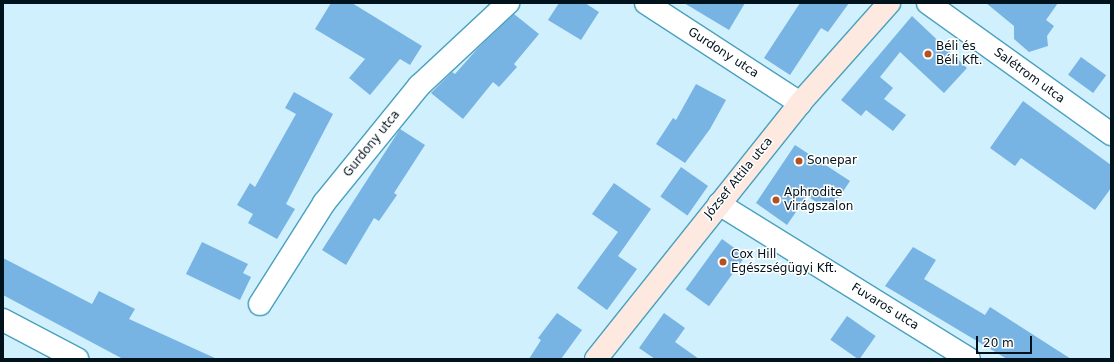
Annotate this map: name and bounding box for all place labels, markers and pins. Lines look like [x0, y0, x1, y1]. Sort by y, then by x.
place label: Béli és Béli Kft. [936, 40, 982, 68]
marker: Béli és Béli Kft. [923, 49, 933, 59]
place label: Sonepar [807, 154, 857, 168]
marker: Sonepar [794, 156, 804, 166]
place label: Aphrodite Virágszalon [784, 186, 853, 214]
marker: Aphrodite Virágszalon [771, 195, 781, 205]
place label: Cox Hill Egészségügyi Kft. [731, 248, 837, 276]
marker: Cox Hill Egészségügyi Kft. [718, 257, 728, 267]

